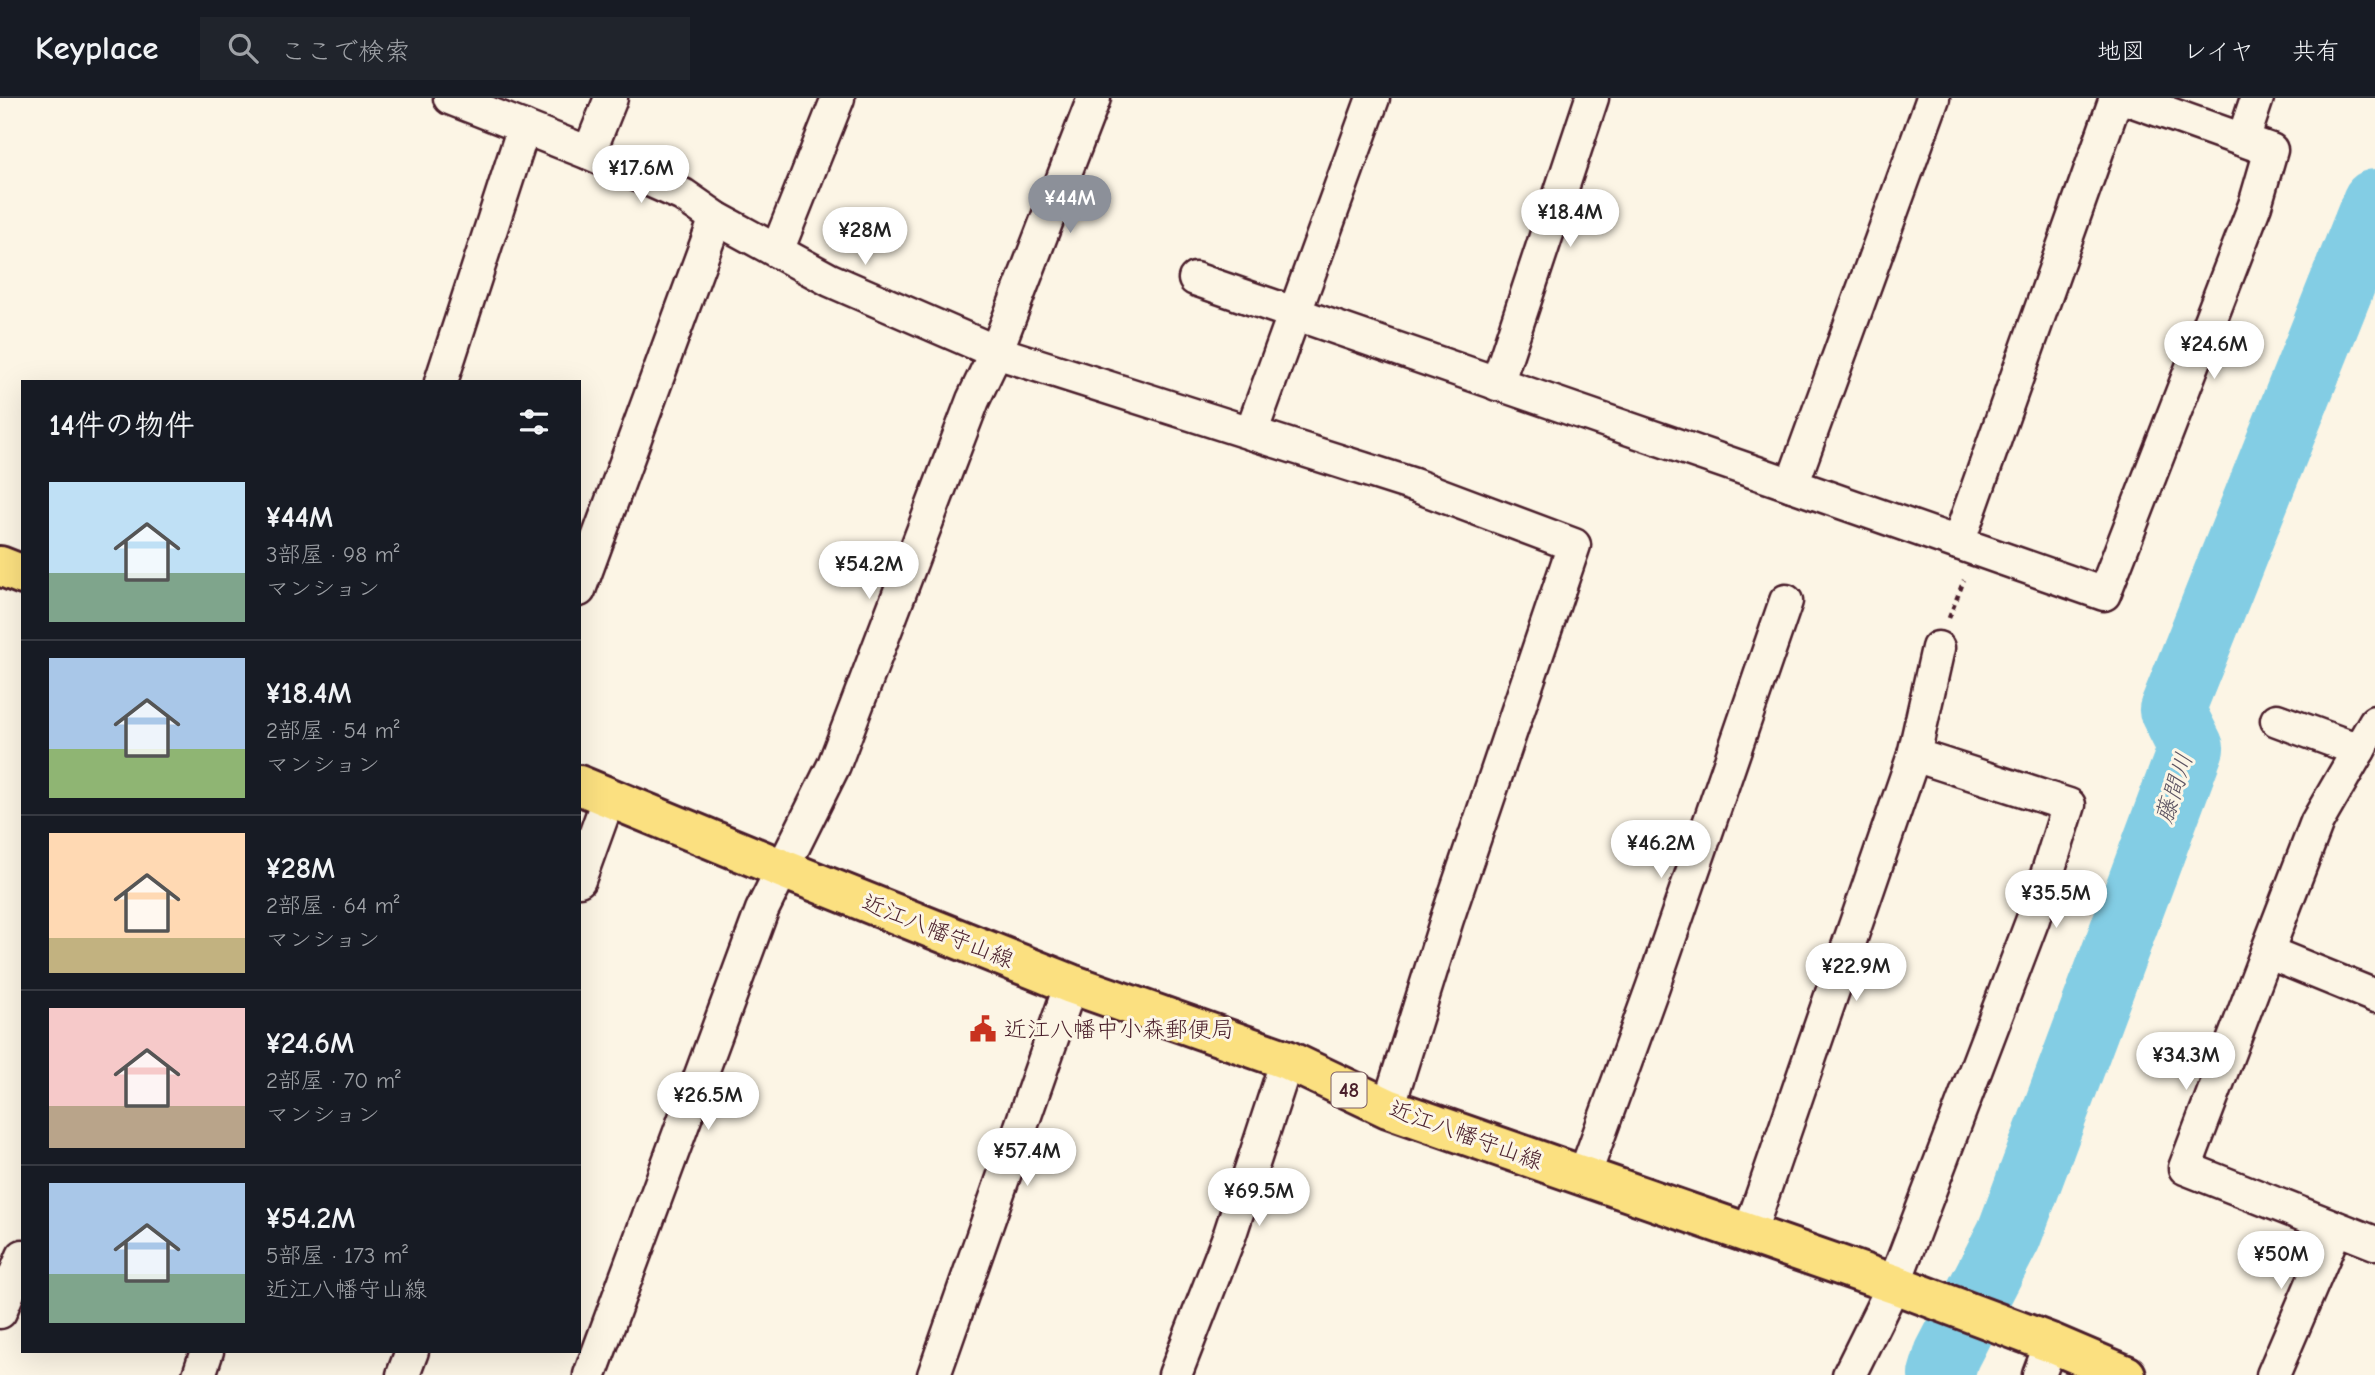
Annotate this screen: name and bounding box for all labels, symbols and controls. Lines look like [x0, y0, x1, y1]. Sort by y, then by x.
search box [200, 17, 690, 80]
text: Keyplace [35, 29, 158, 67]
icon: search [224, 29, 262, 67]
text: ここで検索 [280, 37, 410, 67]
text: 地図 [2097, 37, 2145, 65]
text: レイヤ [2183, 37, 2254, 65]
text: 共有 [2292, 37, 2340, 65]
pin: ¥17.6M [584, 146, 698, 205]
text: ¥17.6M [608, 154, 674, 181]
pin: ¥44M [1029, 176, 1111, 235]
text: ¥44M [1044, 184, 1096, 211]
pin: ¥18.4M [1513, 190, 1627, 249]
text: ¥18.4M [1537, 198, 1603, 225]
pin: ¥28M [824, 208, 906, 267]
text: ¥28M [838, 216, 892, 243]
pin: ¥24.6M [2157, 322, 2271, 381]
text: ¥24.6M [2180, 330, 2248, 357]
icon: filters [515, 403, 553, 441]
text: 14件の物件 [49, 408, 195, 443]
text: ¥44M [266, 500, 333, 535]
icon: home [105, 510, 189, 594]
text: 3部屋 · 98 m² [266, 541, 400, 568]
pin: ¥54.2M [812, 542, 926, 601]
text: ¥54.2M [835, 550, 903, 577]
text: マンション [266, 575, 380, 602]
text: ¥18.4M [266, 676, 352, 711]
icon: home [105, 686, 189, 770]
text: 2部屋 · 54 m² [266, 717, 399, 744]
water label: 藤間川 [2150, 749, 2198, 827]
text: マンション [266, 751, 380, 778]
pin: ¥46.2M [1604, 820, 1718, 880]
text: ¥46.2M [1627, 829, 1695, 856]
text: ¥28M [266, 851, 335, 886]
icon: home [105, 861, 189, 945]
pin: ¥35.5M [1999, 870, 2113, 930]
text: ¥35.5M [2021, 879, 2091, 906]
street label: 近江八幡守山線 [858, 888, 1018, 974]
text: 2部屋 · 64 m² [266, 892, 399, 919]
text: マンション [266, 926, 380, 953]
pin: ¥22.9M [1799, 944, 1913, 1003]
text: ¥22.9M [1822, 952, 1890, 979]
public building icon: 近江八幡中小森郵便局 [968, 1014, 998, 1044]
place label: 近江八幡中小森郵便局 [1004, 1016, 1234, 1043]
text: ¥24.6M [266, 1026, 354, 1061]
pin: ¥34.3M [2129, 1032, 2243, 1092]
icon: home [105, 1036, 189, 1120]
text: ¥34.3M [2152, 1041, 2220, 1068]
text: 2部屋 · 70 m² [266, 1067, 401, 1094]
pin: ¥26.5M [651, 1072, 765, 1132]
road number: 48 [1332, 1072, 1366, 1108]
text: ¥26.5M [673, 1081, 743, 1108]
street label: 近江八幡守山線 [1386, 1095, 1546, 1175]
text: マンション [266, 1101, 380, 1128]
pin: ¥57.4M [970, 1128, 1084, 1188]
text: ¥57.4M [993, 1137, 1061, 1164]
pin: ¥69.5M [1202, 1168, 1316, 1228]
text: ¥69.5M [1224, 1177, 1294, 1204]
text: ¥54.2M [266, 1201, 355, 1236]
icon: home [105, 1211, 189, 1295]
pin: ¥50M [2240, 1232, 2322, 1291]
text: ¥50M [2253, 1240, 2309, 1267]
text: 5部屋 · 173 m² [266, 1242, 408, 1269]
text: 近江八幡守山線 [266, 1276, 427, 1303]

